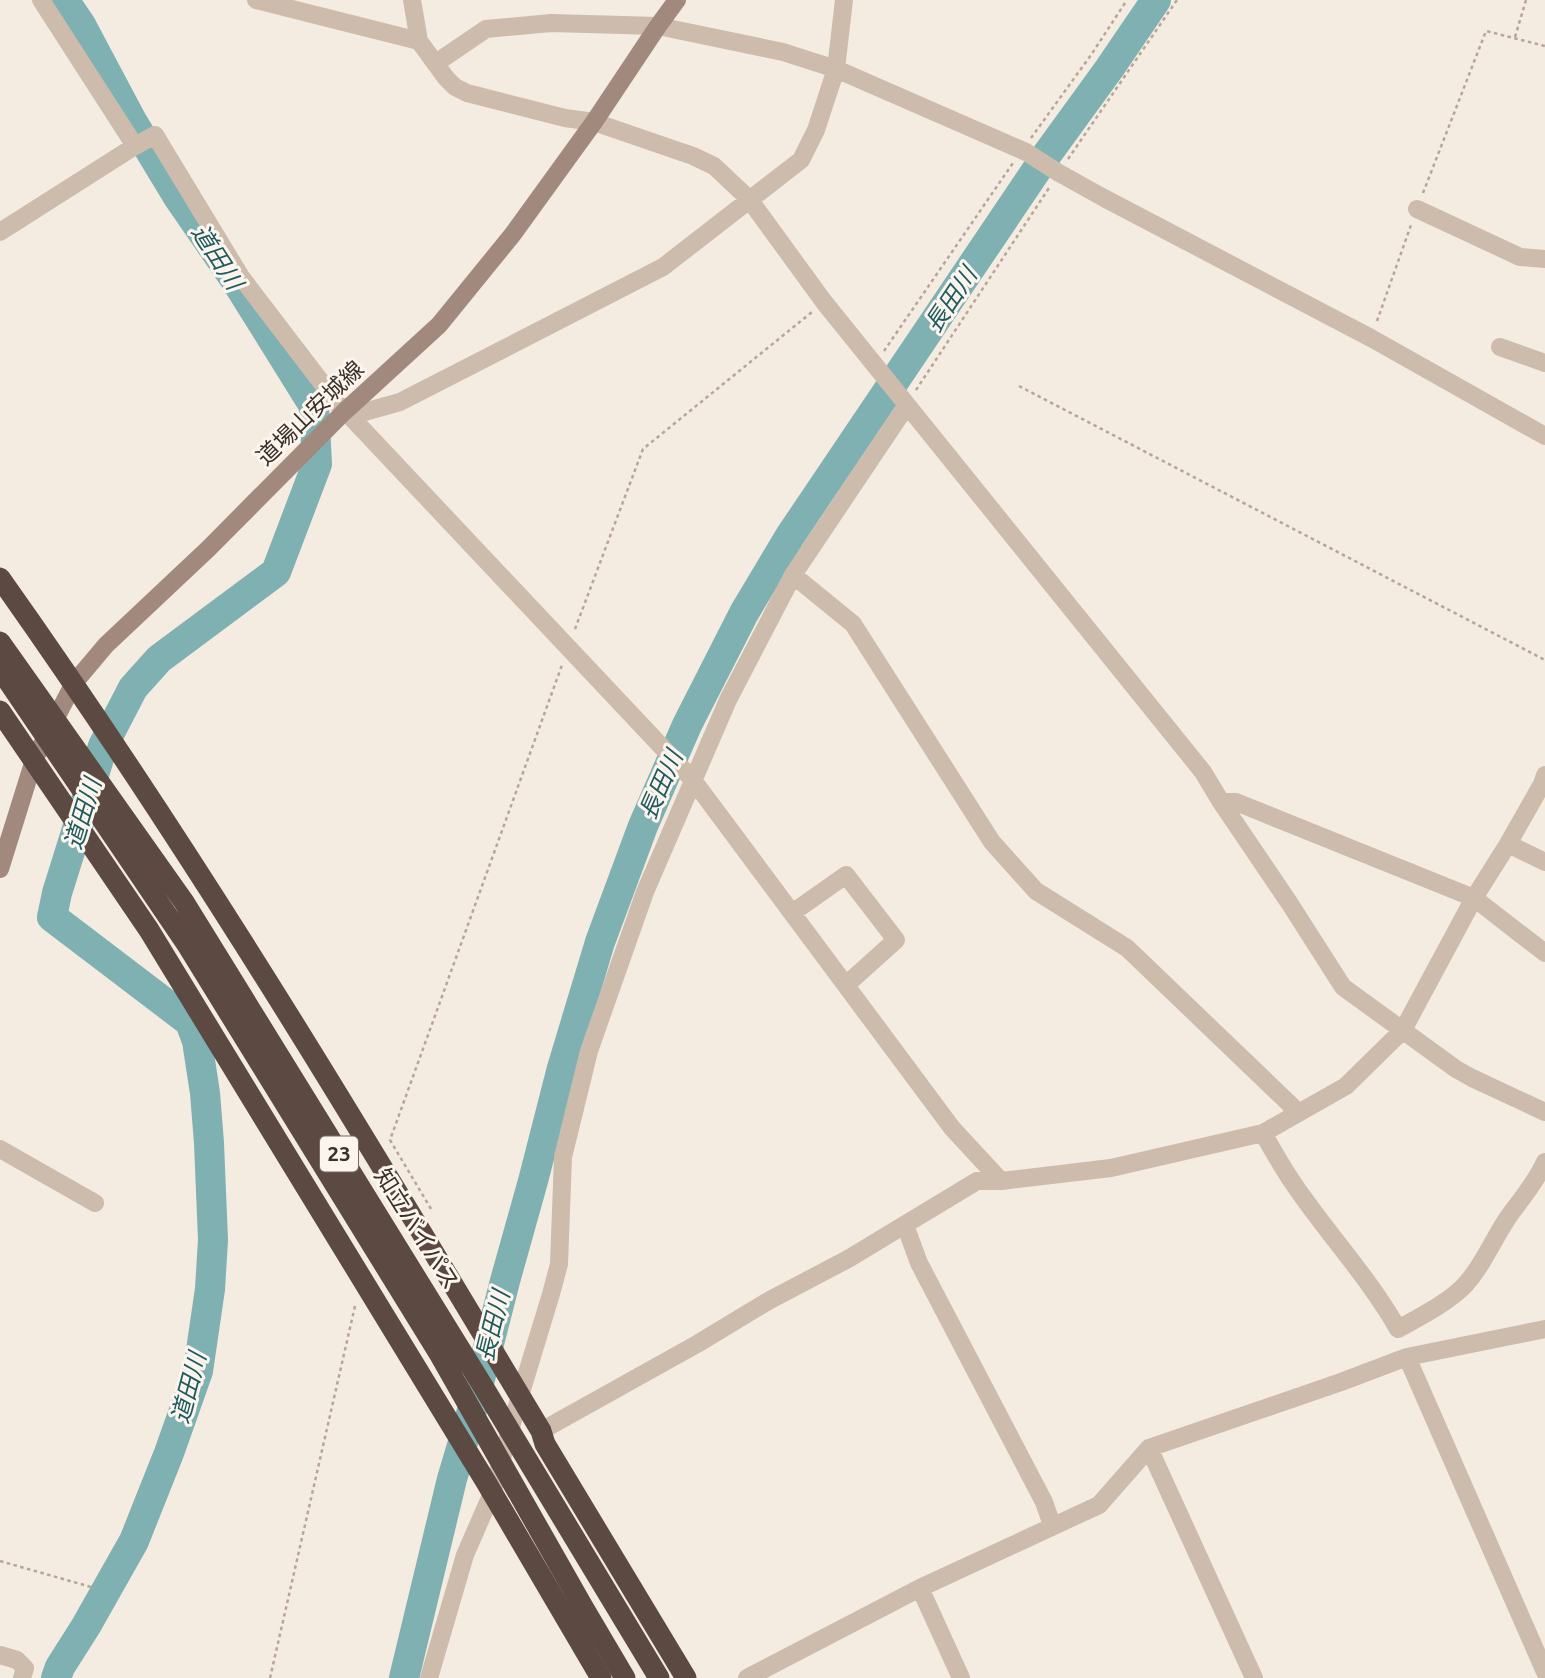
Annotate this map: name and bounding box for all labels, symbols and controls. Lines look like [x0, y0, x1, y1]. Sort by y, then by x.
water label: 道田川 [186, 219, 250, 297]
water label: 長田川 [919, 260, 984, 337]
street label: 道場山安城線 [251, 356, 368, 470]
water label: 長田川 [634, 744, 689, 823]
water label: 道田川 [59, 773, 107, 852]
road number: 23 [320, 1136, 358, 1172]
street label: 知立バイパス [370, 1164, 464, 1294]
water label: 長田川 [471, 1285, 515, 1364]
water label: 道田川 [166, 1347, 212, 1426]

